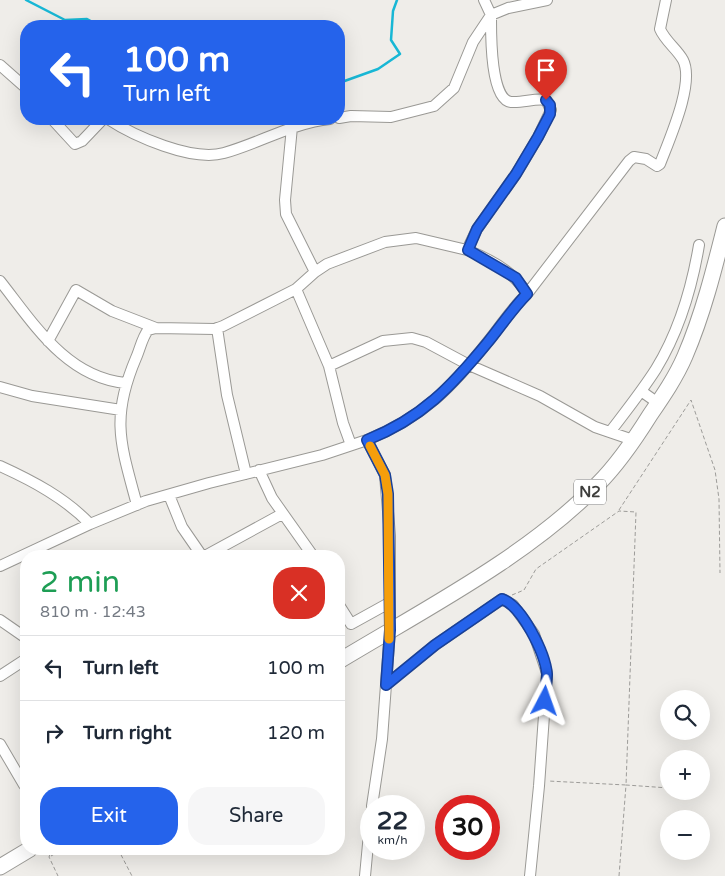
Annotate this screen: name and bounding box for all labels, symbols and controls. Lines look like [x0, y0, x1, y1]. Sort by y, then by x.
text: 100 m [123, 39, 230, 81]
icon: left [40, 40, 105, 105]
pin [525, 49, 567, 100]
icon: arrive [532, 56, 560, 84]
text: Turn left [123, 81, 211, 107]
road number: N2 [574, 480, 606, 504]
text: 2 min [40, 564, 120, 601]
button: close [273, 567, 325, 619]
text: 810 m · 12:43 [40, 602, 146, 622]
icon: left [40, 654, 68, 682]
text: Turn left [83, 657, 159, 679]
text: 100 m [267, 657, 325, 679]
position arrow [518, 674, 570, 726]
map controls [660, 690, 710, 860]
button: search [660, 690, 710, 740]
icon: right [40, 719, 68, 747]
text: Turn right [83, 722, 171, 744]
text: 120 m [267, 722, 325, 744]
button: + [660, 750, 710, 800]
button: Exit [40, 787, 178, 845]
button: Share [188, 787, 325, 845]
speed limit sign: 30 [435, 795, 500, 860]
text: 22 [377, 806, 408, 836]
button: − [660, 810, 710, 860]
text: km/h [377, 833, 408, 847]

